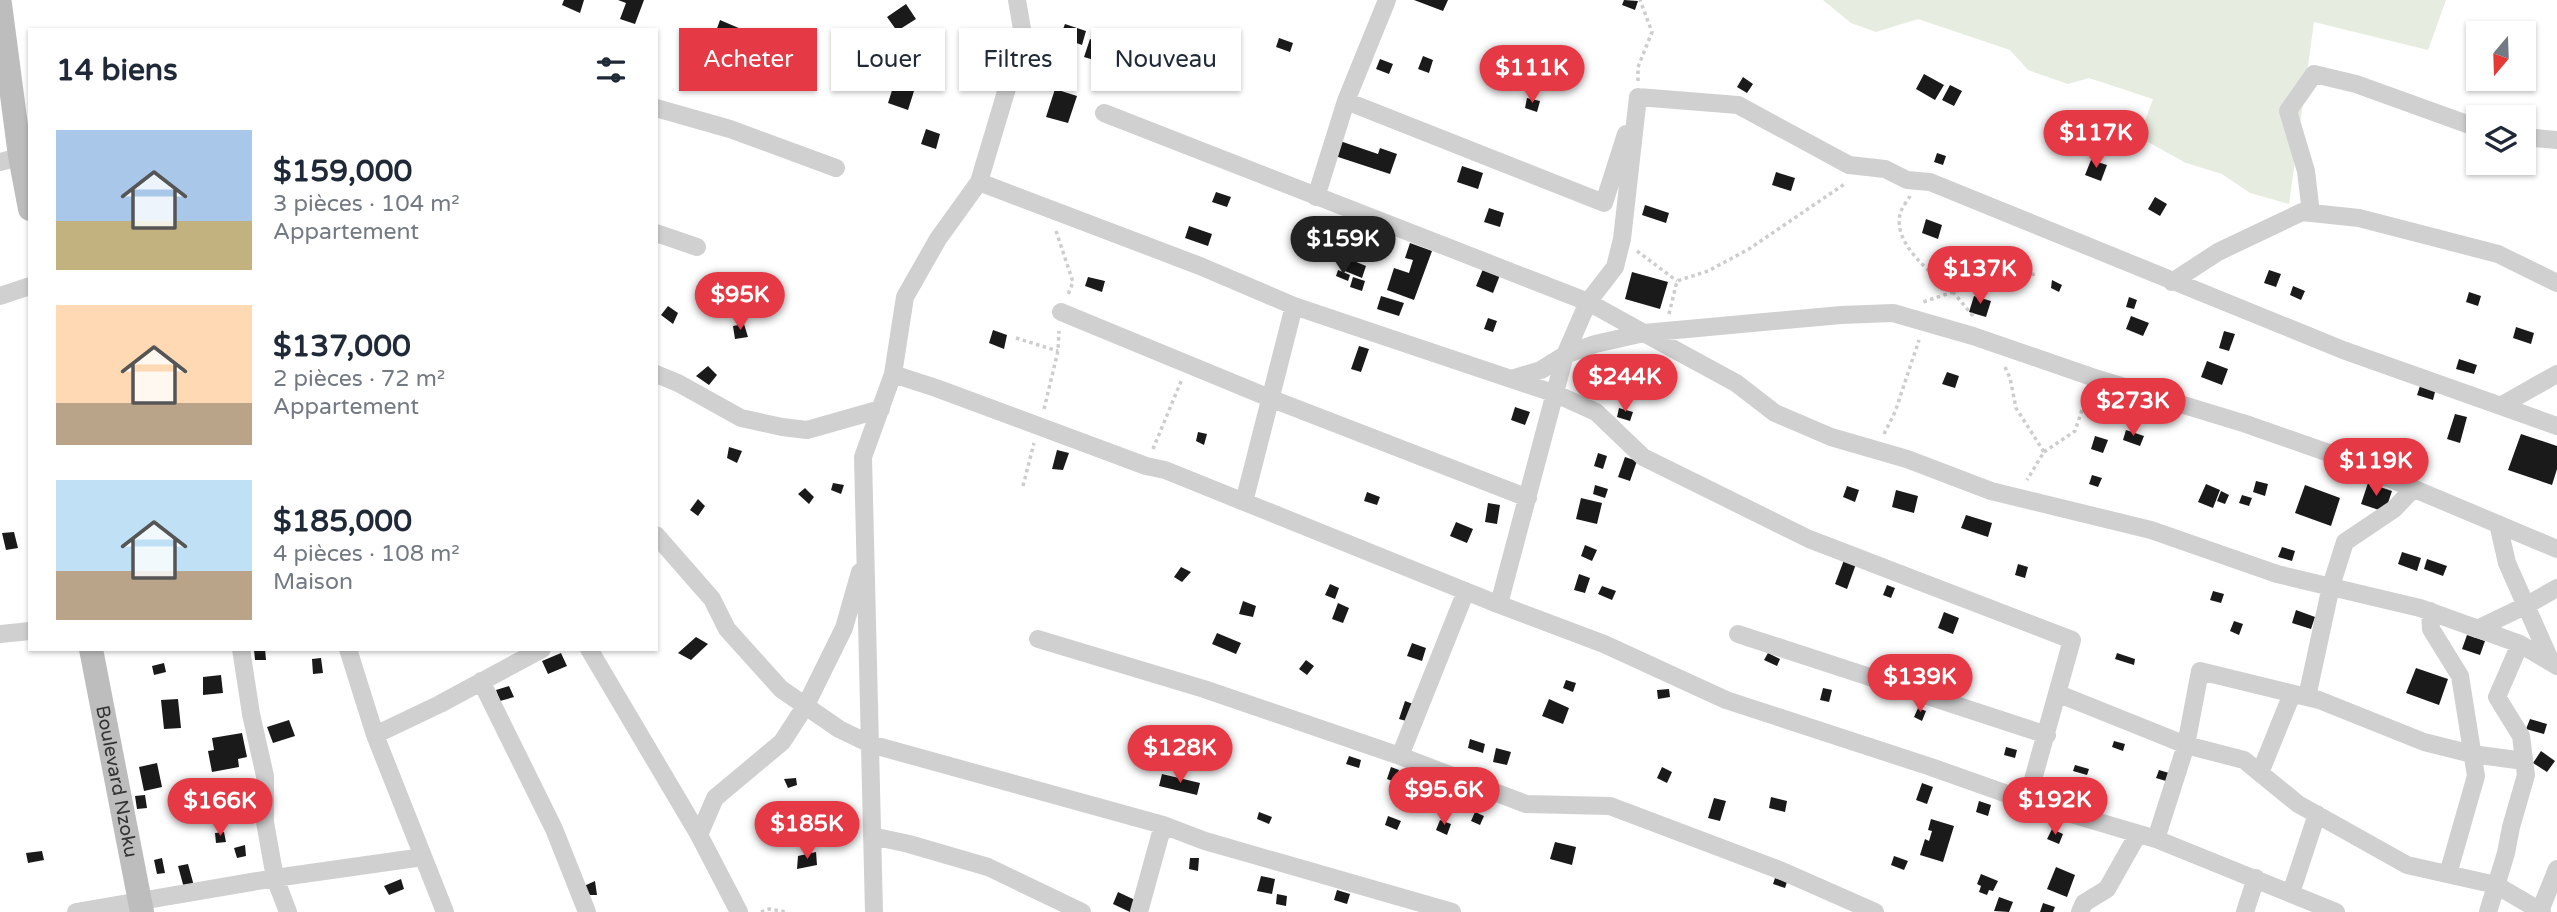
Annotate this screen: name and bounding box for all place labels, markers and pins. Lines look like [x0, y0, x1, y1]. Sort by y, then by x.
pin: $111K [1483, 46, 1581, 105]
pin: $117K [2047, 110, 2145, 170]
pin: $159K [1294, 216, 1392, 276]
pin: $137K [1931, 246, 2029, 306]
pin: $95K [699, 272, 781, 332]
pin: $244K [1576, 354, 1674, 414]
pin: $273K [2084, 378, 2182, 438]
pin: $119K [2327, 438, 2425, 498]
pin: $139K [1871, 654, 1969, 714]
pin: $128K [1131, 726, 1229, 785]
pin: $95.6K [1387, 768, 1501, 827]
pin: $166K [171, 778, 269, 838]
pin: $192K [2006, 778, 2104, 837]
pin: $185K [758, 802, 856, 861]

